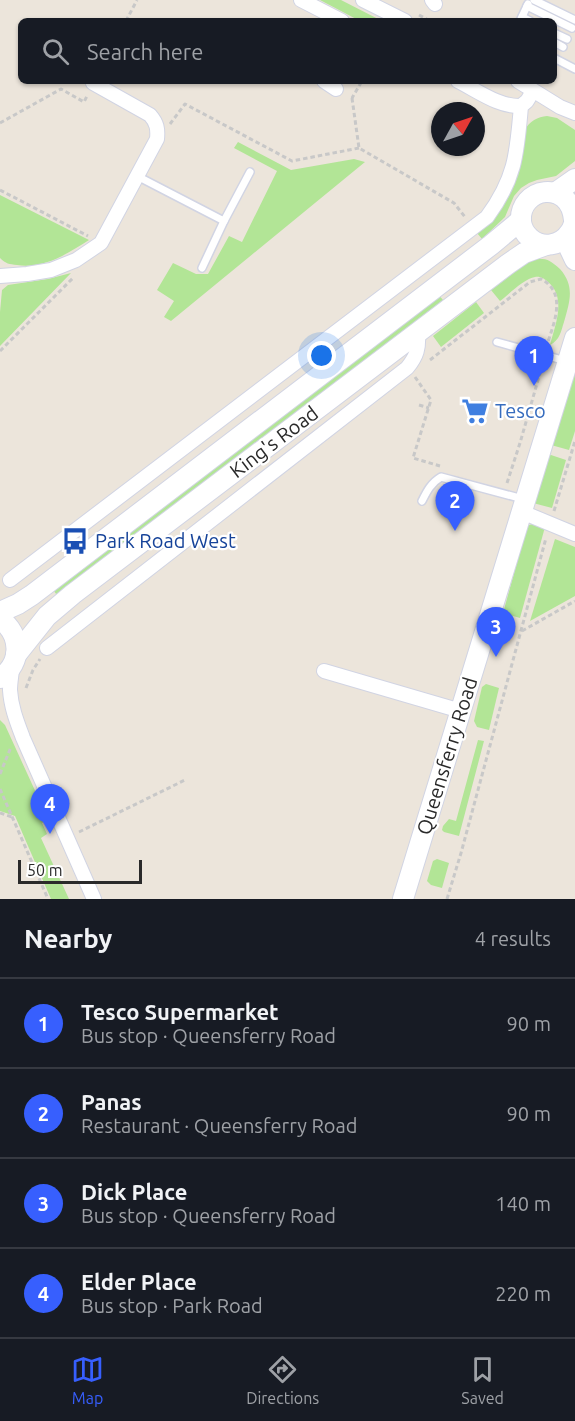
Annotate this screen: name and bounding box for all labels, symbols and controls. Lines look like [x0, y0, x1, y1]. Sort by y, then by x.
search box [18, 18, 557, 84]
icon: search [39, 35, 72, 68]
text: Search here [87, 39, 203, 64]
north arrow [431, 102, 485, 156]
pin: 1 [514, 336, 554, 386]
your location [307, 341, 336, 370]
supermarket icon: Tesco [460, 396, 490, 426]
place label: Tesco [495, 399, 546, 422]
street label: King's Road [225, 401, 322, 482]
pin: 2 [436, 482, 474, 531]
bus stop icon: Park Road West [60, 526, 90, 556]
place label: Park Road West [95, 529, 236, 552]
pin: 3 [476, 608, 516, 657]
street label: Queensferry Road [412, 674, 481, 837]
pin: 4 [31, 784, 70, 834]
scale bar [18, 857, 142, 884]
text: 50 m [27, 861, 63, 879]
text: Nearby [24, 924, 112, 953]
text: 4 results [475, 927, 551, 950]
text: Tesco Supermarket [81, 999, 279, 1024]
text: 1 [38, 1012, 49, 1035]
text: 90 m [507, 1012, 551, 1035]
text: Bus stop · Queensferry Road [81, 1024, 336, 1047]
text: Panas [81, 1089, 142, 1114]
text: 2 [38, 1102, 49, 1125]
text: 90 m [507, 1102, 551, 1125]
text: Restaurant · Queensferry Road [81, 1114, 358, 1137]
text: Dick Place [81, 1179, 187, 1204]
text: 3 [38, 1192, 49, 1215]
text: 140 m [495, 1192, 551, 1215]
text: Bus stop · Queensferry Road [81, 1204, 336, 1227]
text: Elder Place [81, 1269, 197, 1294]
text: 4 [38, 1282, 49, 1305]
text: 220 m [495, 1282, 551, 1305]
text: Bus stop · Park Road [81, 1294, 263, 1317]
tab: Map [71, 1353, 104, 1407]
tab: Directions [246, 1353, 319, 1407]
tab: Saved [461, 1353, 504, 1407]

